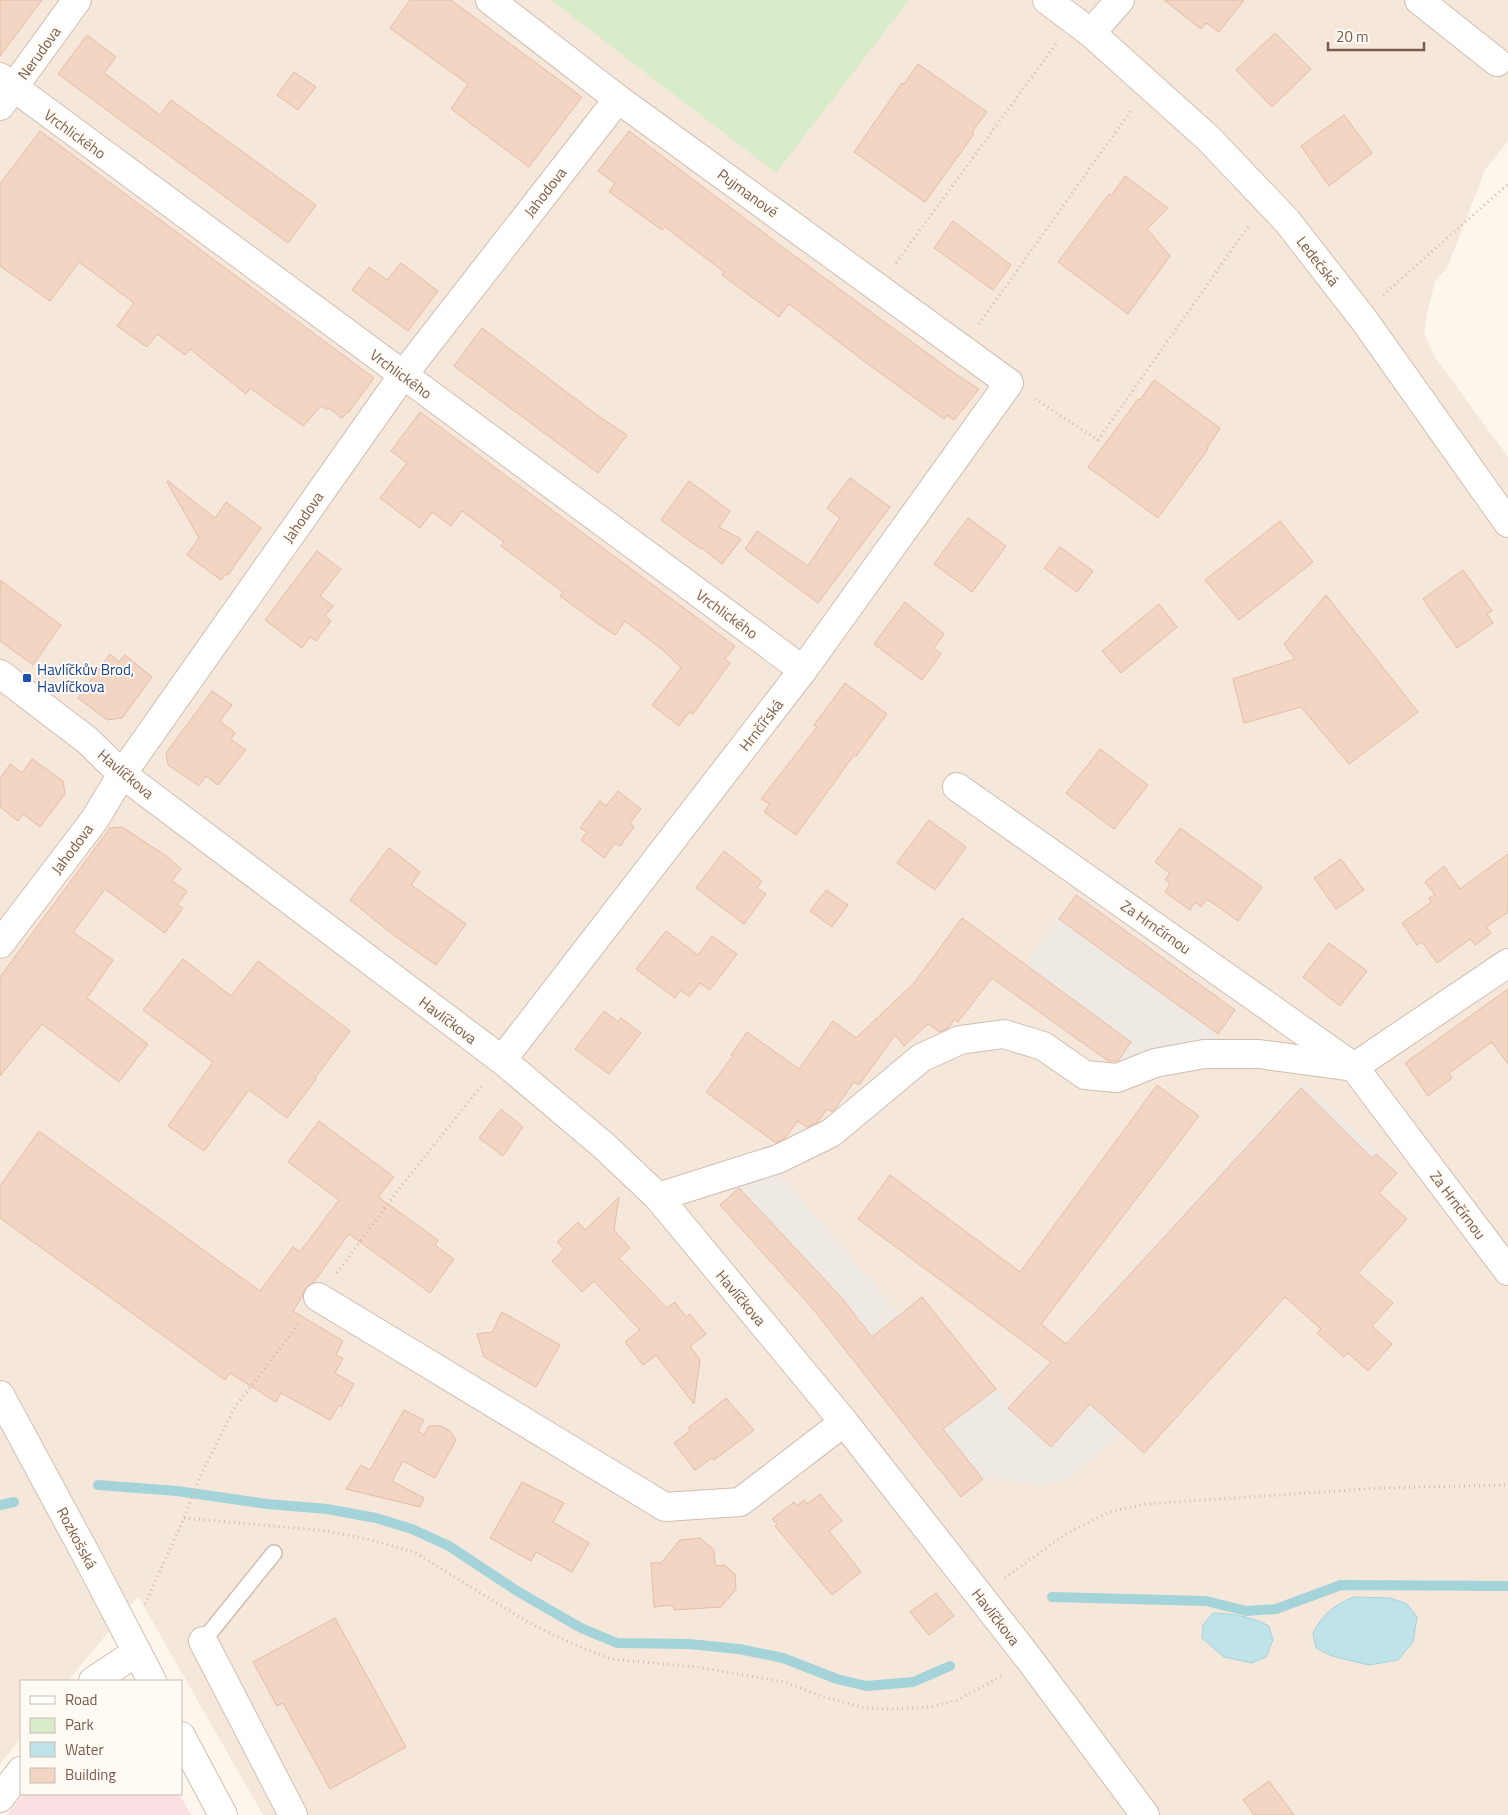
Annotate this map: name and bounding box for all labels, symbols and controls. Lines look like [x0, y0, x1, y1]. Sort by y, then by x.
scale bar [1328, 20, 1424, 52]
street label: Nerudova [12, 21, 67, 84]
text: 20 m [1336, 25, 1369, 48]
street label: Vrchlického [39, 104, 111, 164]
street label: Jahodova [518, 162, 572, 222]
street label: Pujmanové [713, 163, 783, 223]
street label: Ledečská [1291, 231, 1345, 291]
street label: Vrchlického [365, 344, 437, 404]
street label: Jahodova [277, 486, 329, 547]
street label: Vrchlického [691, 584, 763, 644]
place label: Havlíčkův Brod, Havlíčkova [37, 658, 134, 698]
marker: Havlíčkův Brod, Havlíčkova [21, 672, 33, 684]
street label: Hrnčířská [733, 694, 789, 756]
street label: Havlíčkova [93, 744, 160, 805]
street label: Jahodova [45, 818, 99, 879]
street label: Za Hrnčírnou [1116, 894, 1196, 960]
street label: Havlíčkova [414, 991, 482, 1050]
street label: Za Hrnčírnou [1424, 1166, 1492, 1244]
street label: Havlíčkova [711, 1265, 772, 1332]
street label: Rozkošská [51, 1503, 103, 1574]
street label: Havlíčkova [966, 1583, 1026, 1651]
legend [20, 1680, 182, 1795]
text: Road [65, 1688, 97, 1711]
text: Park [65, 1713, 94, 1736]
text: Water [65, 1738, 104, 1761]
text: Building [65, 1763, 116, 1786]

